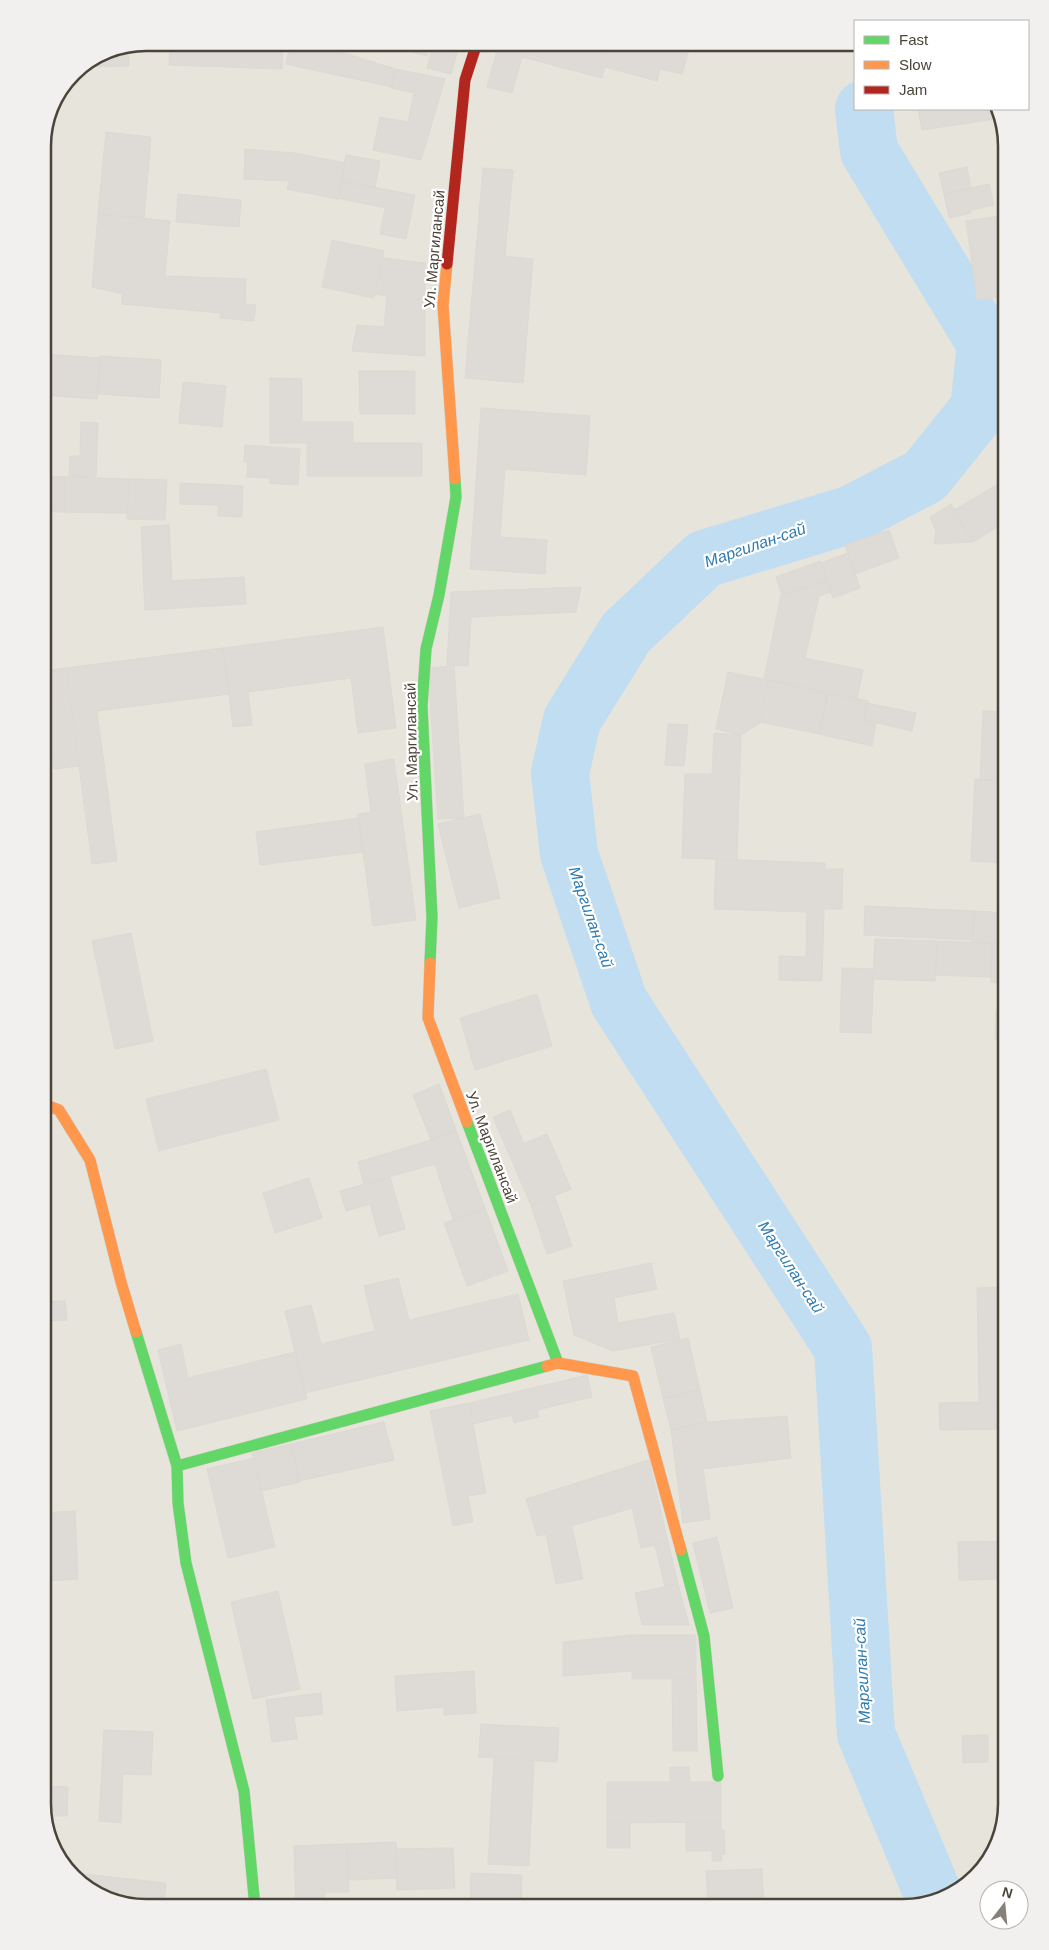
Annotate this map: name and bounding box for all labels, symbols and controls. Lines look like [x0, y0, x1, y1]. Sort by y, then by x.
legend [854, 20, 1029, 110]
text: Fast [899, 31, 929, 48]
text: Slow [899, 56, 932, 73]
text: Jam [899, 81, 927, 98]
street label: Ул. Маргилансай [420, 189, 448, 309]
water label: Маргилан-сай [702, 520, 808, 570]
street label: Ул. Маргилансай [401, 683, 421, 801]
water label: Маргилан-сай [566, 864, 616, 970]
street label: Ул. Маргилансай [463, 1089, 521, 1205]
water label: Маргилан-сай [755, 1218, 827, 1316]
water label: Маргилан-сай [851, 1618, 873, 1724]
north arrow [979, 1880, 1029, 1930]
text: N [1001, 1883, 1015, 1902]

